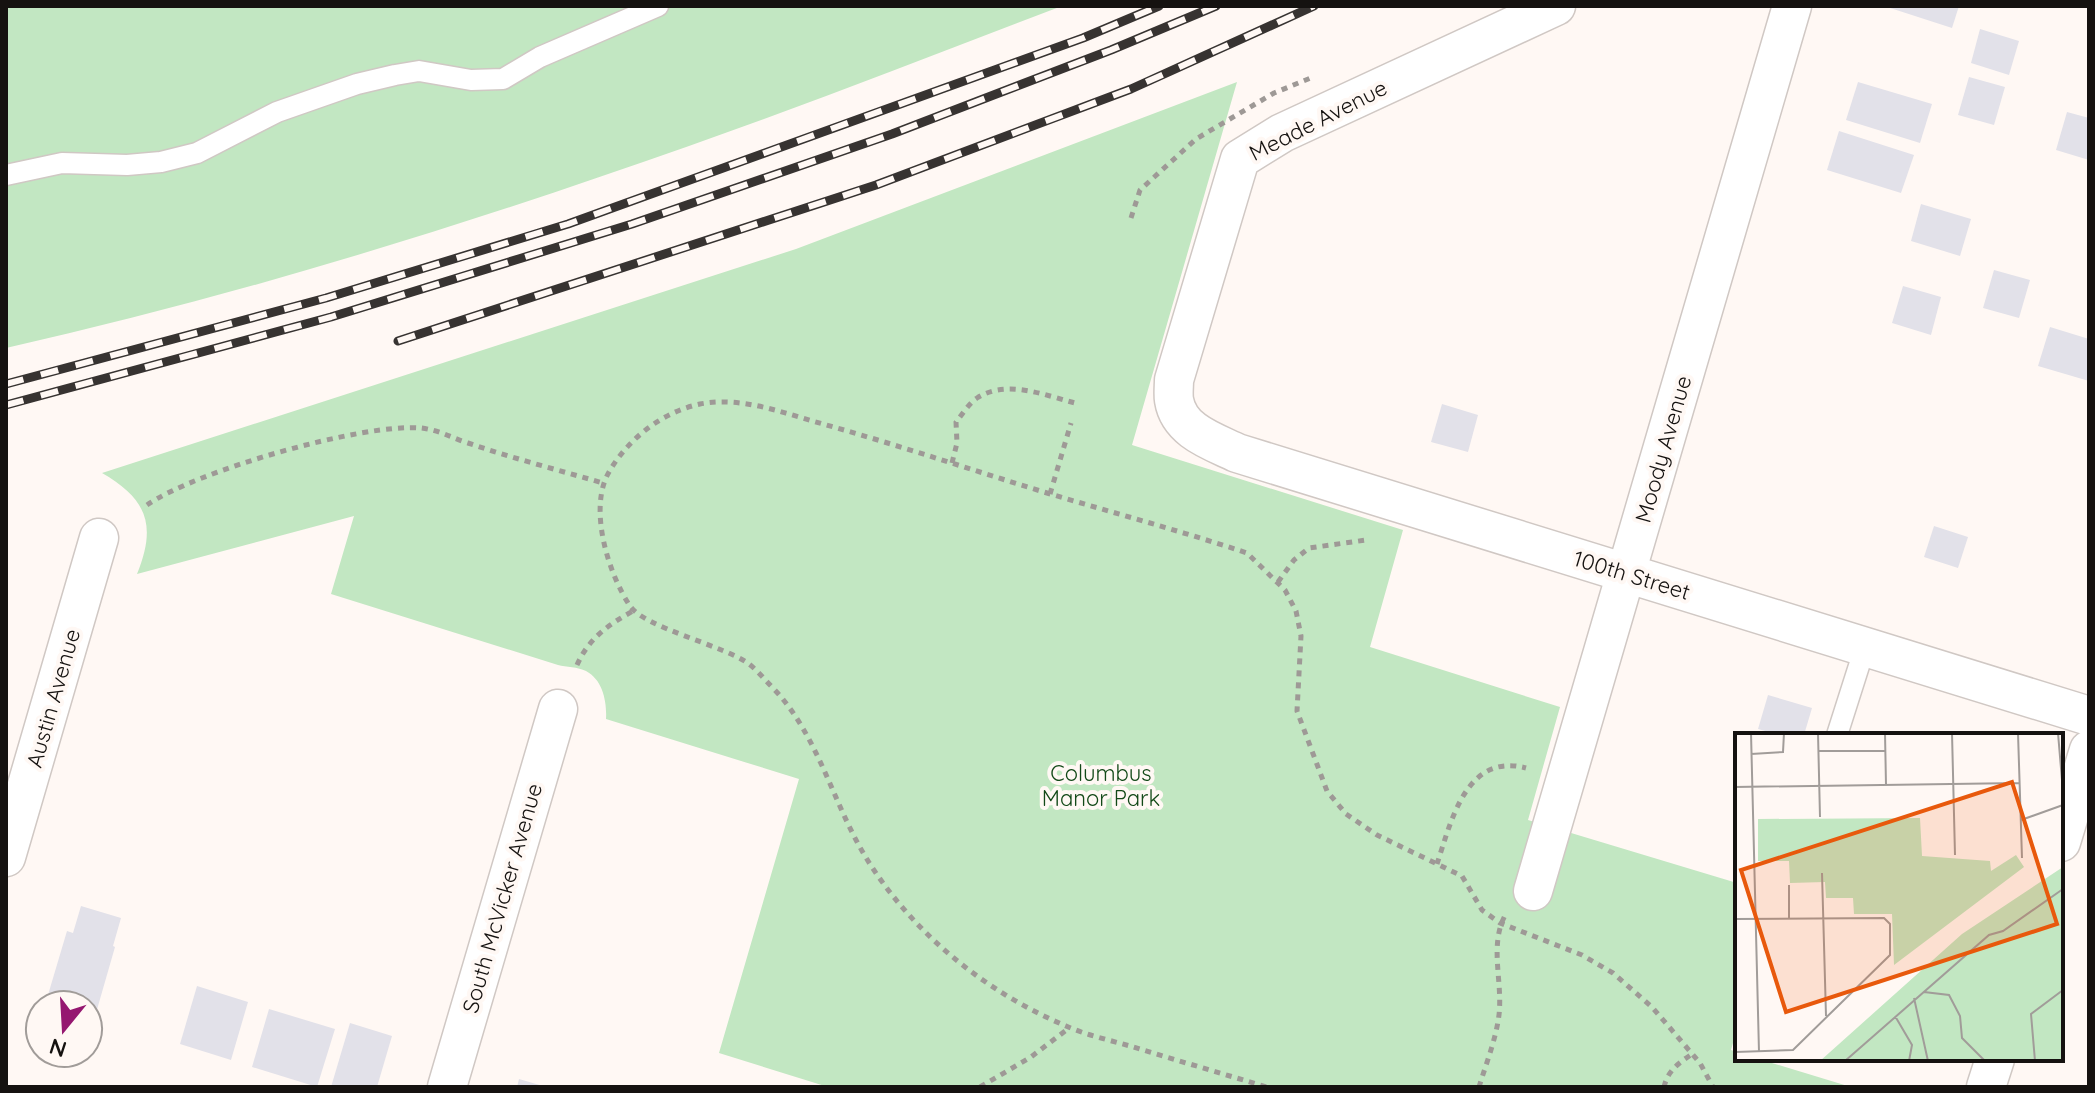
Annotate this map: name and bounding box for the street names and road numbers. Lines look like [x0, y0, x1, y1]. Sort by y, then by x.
street label: Meade Avenue [1244, 73, 1392, 167]
street label: Moody Avenue [1629, 372, 1697, 526]
street label: 100th Street [1570, 544, 1694, 606]
street label: Austin Avenue [20, 625, 86, 771]
street label: South McVicker Avenue [456, 780, 548, 1016]

